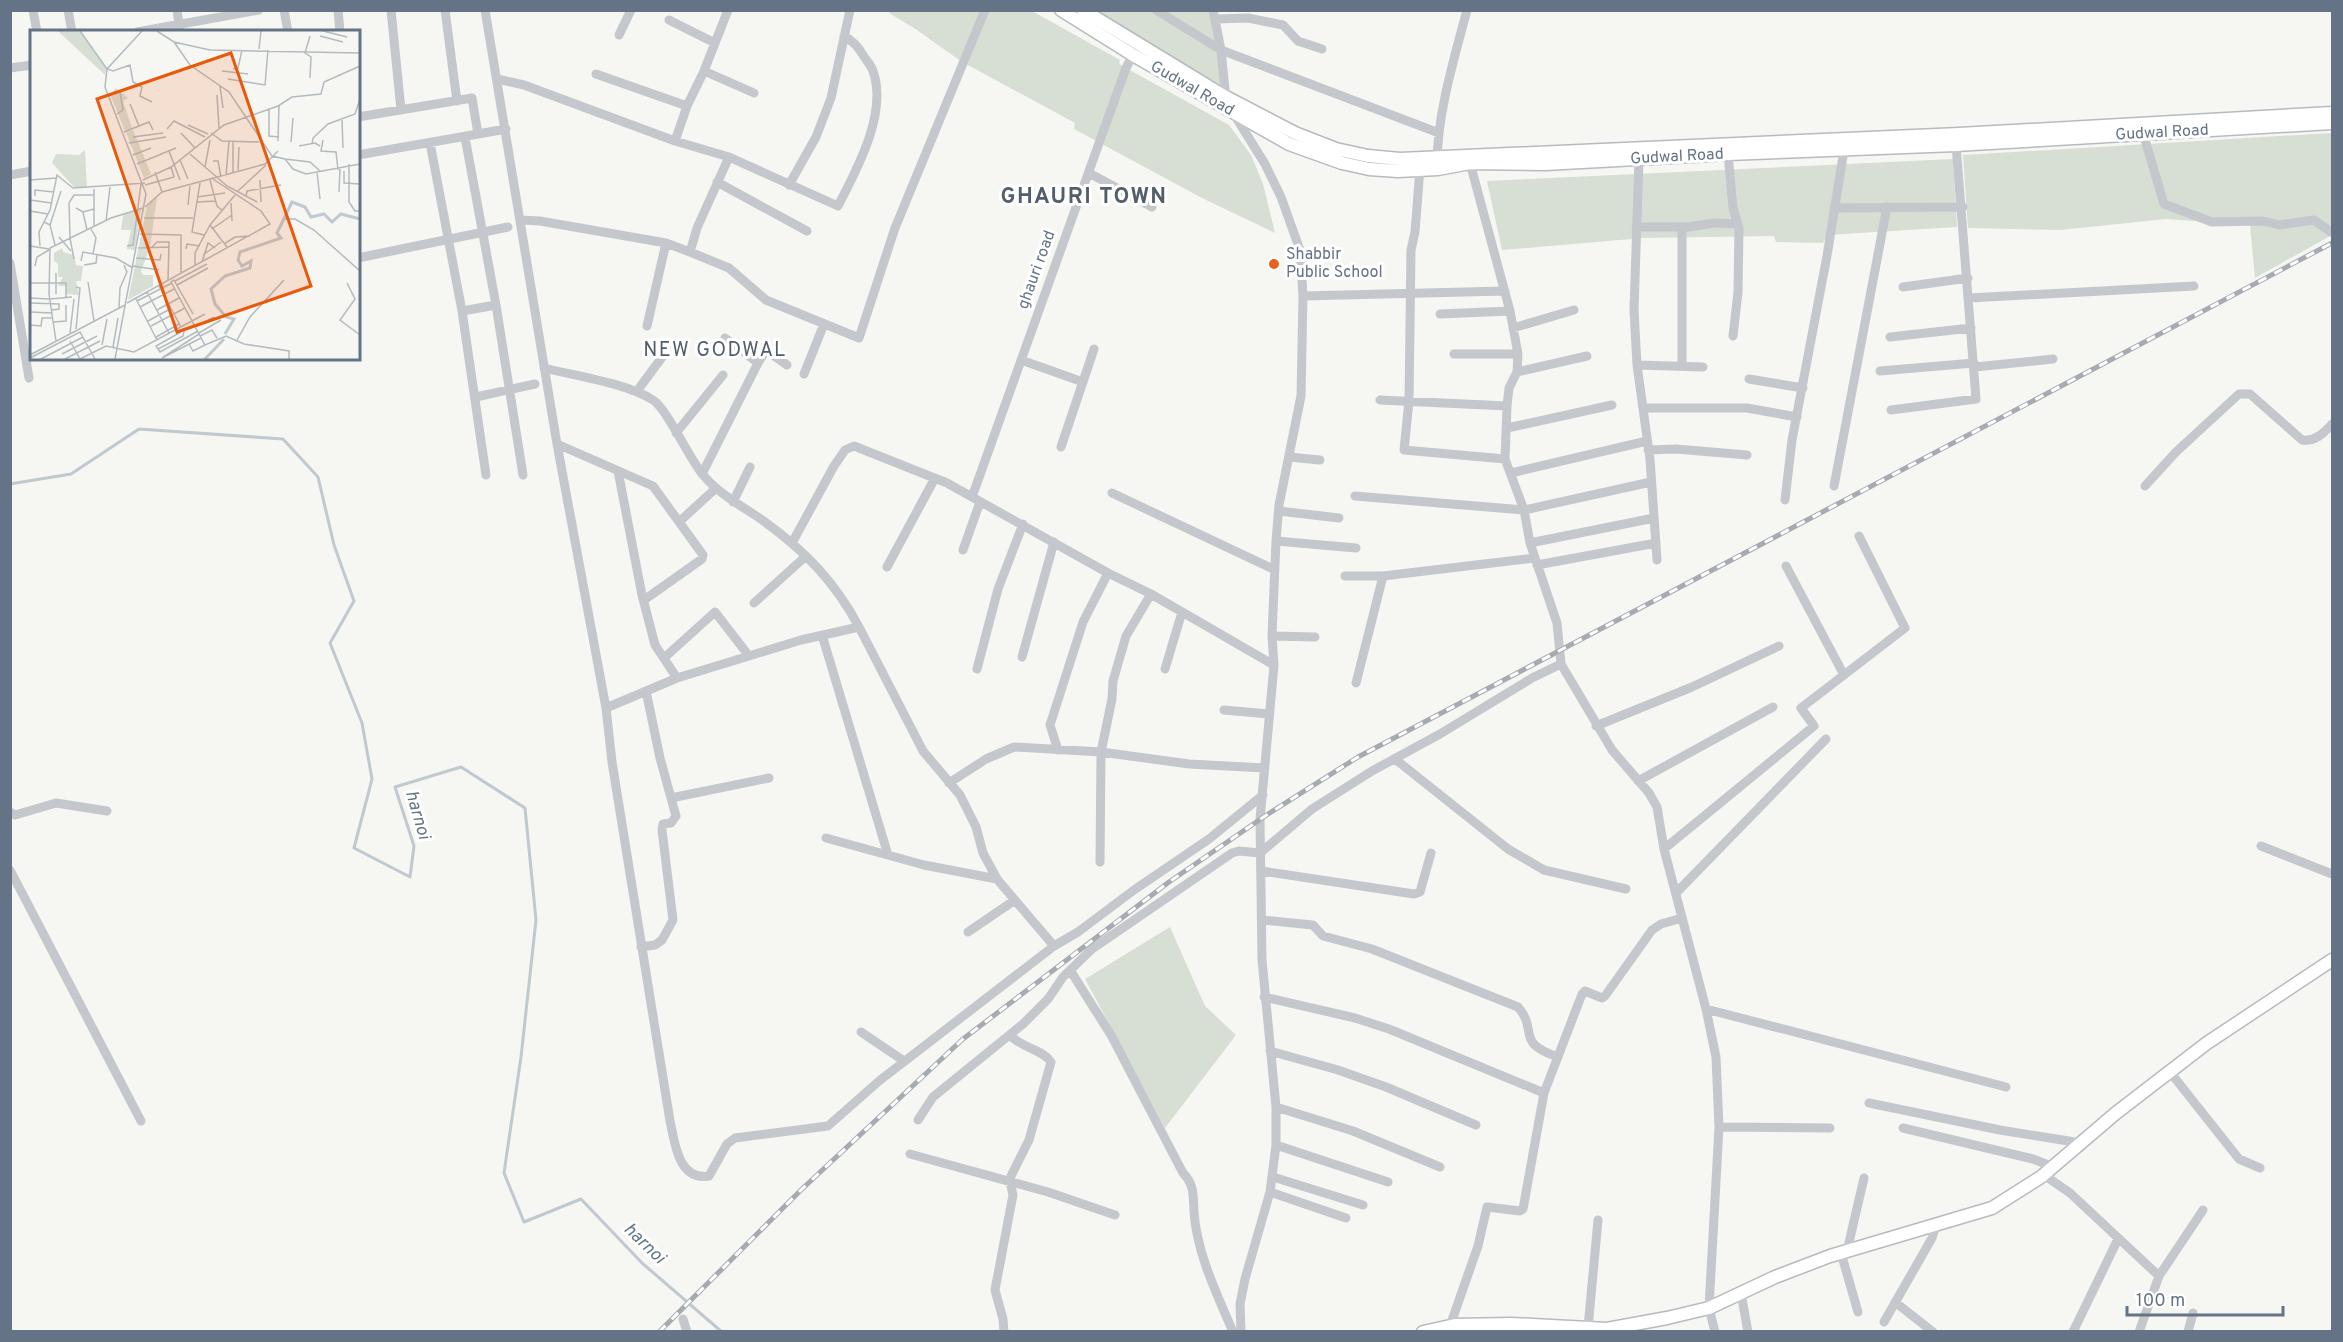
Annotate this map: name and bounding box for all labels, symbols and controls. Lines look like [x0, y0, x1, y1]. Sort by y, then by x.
inset map [30, 30, 360, 360]
street label: Gudwal Road [1146, 57, 1238, 121]
street label: Gudwal Road [2115, 121, 2209, 145]
street label: Gudwal Road [1630, 145, 1724, 169]
district label: GHAURI TOWN [1000, 184, 1168, 211]
street label: ghauri road [1014, 228, 1060, 312]
place label: Shabbir Public School [1286, 245, 1383, 283]
marker: Shabbir Public School [1267, 257, 1281, 271]
district label: NEW GODWAL [643, 338, 787, 364]
water label: harnoi [399, 788, 435, 844]
water label: harnoi [618, 1218, 671, 1271]
scale bar [2127, 1279, 2283, 1317]
text: 100 m [2136, 1290, 2185, 1313]

